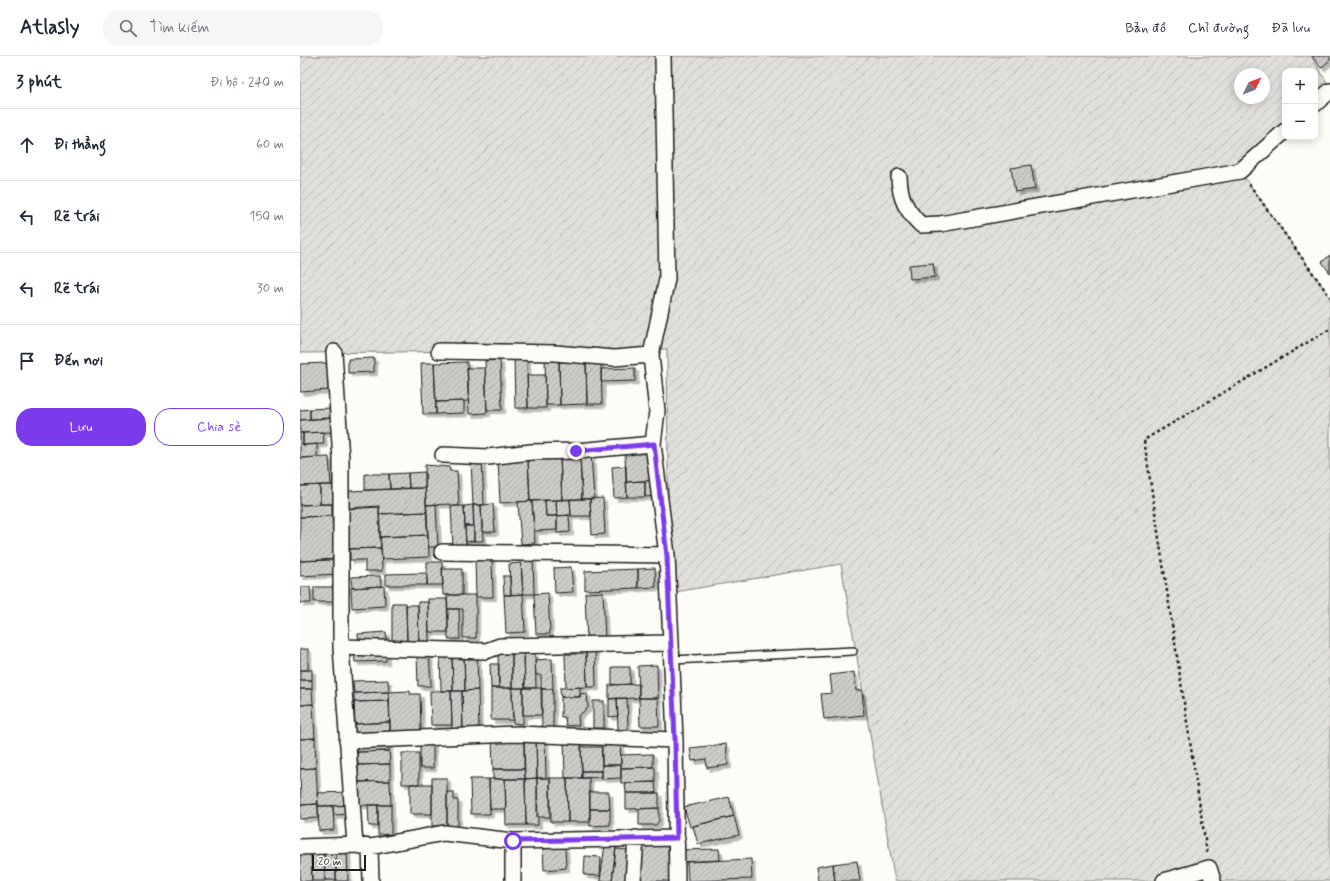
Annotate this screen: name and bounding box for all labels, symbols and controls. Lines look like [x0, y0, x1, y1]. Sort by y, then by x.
search box [103, 10, 383, 46]
text: Atlasly [20, 15, 79, 40]
icon: search [117, 17, 139, 39]
text: Tìm kiếm [149, 18, 209, 38]
text: Bản đồ [1125, 19, 1166, 37]
text: Chỉ đường [1188, 19, 1249, 37]
text: Đã lưu [1271, 19, 1310, 37]
north arrow [1234, 68, 1270, 104]
map controls [1282, 68, 1318, 140]
button: + [1282, 68, 1318, 104]
text: 3 phút [16, 71, 62, 93]
text: Đi bộ · 240 m [210, 74, 284, 91]
button: − [1282, 104, 1318, 140]
icon: ahead [16, 134, 38, 156]
text: Đi thẳng [54, 135, 106, 155]
text: 60 m [256, 136, 284, 153]
icon: left [16, 206, 38, 228]
text: Rẽ trái [54, 207, 100, 227]
text: 150 m [250, 208, 284, 225]
icon: left [16, 278, 38, 300]
text: Rẽ trái [54, 279, 100, 299]
text: 30 m [257, 280, 284, 297]
icon: arrive [16, 350, 38, 372]
text: Đến nơi [54, 351, 103, 371]
button: Lưu [16, 408, 146, 446]
button: Chia sẻ [154, 408, 284, 446]
route end [567, 442, 585, 460]
route start [504, 832, 522, 850]
scale bar [312, 853, 366, 872]
text: 20 m [318, 855, 341, 869]

